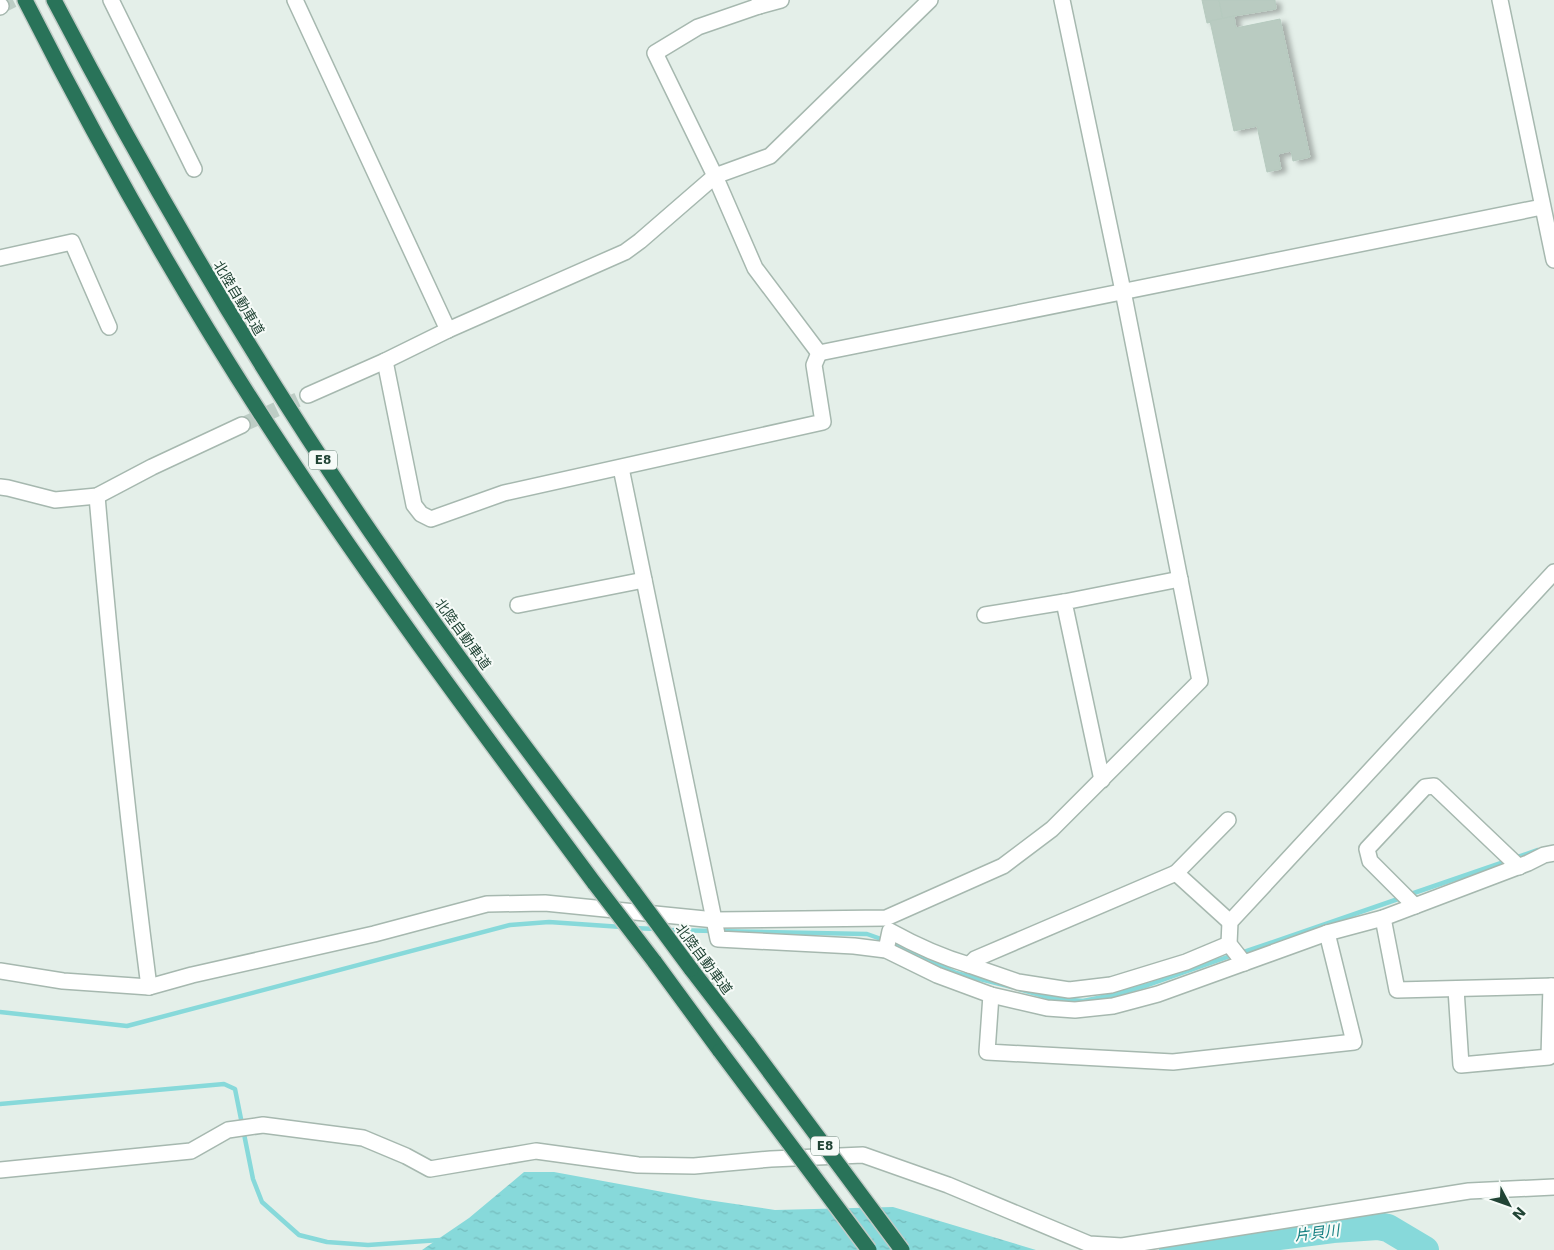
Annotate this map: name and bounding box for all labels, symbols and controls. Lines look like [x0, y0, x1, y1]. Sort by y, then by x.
street label: 北陸自動車道 [211, 258, 267, 338]
road number: E8 [309, 450, 337, 470]
street label: 北陸自動車道 [432, 595, 494, 673]
street label: 北陸自動車道 [672, 921, 736, 997]
road number: E8 [811, 1136, 839, 1156]
north arrow [1484, 1180, 1534, 1230]
text: N [1509, 1204, 1529, 1223]
water label: 片貝川 [1294, 1221, 1342, 1245]

